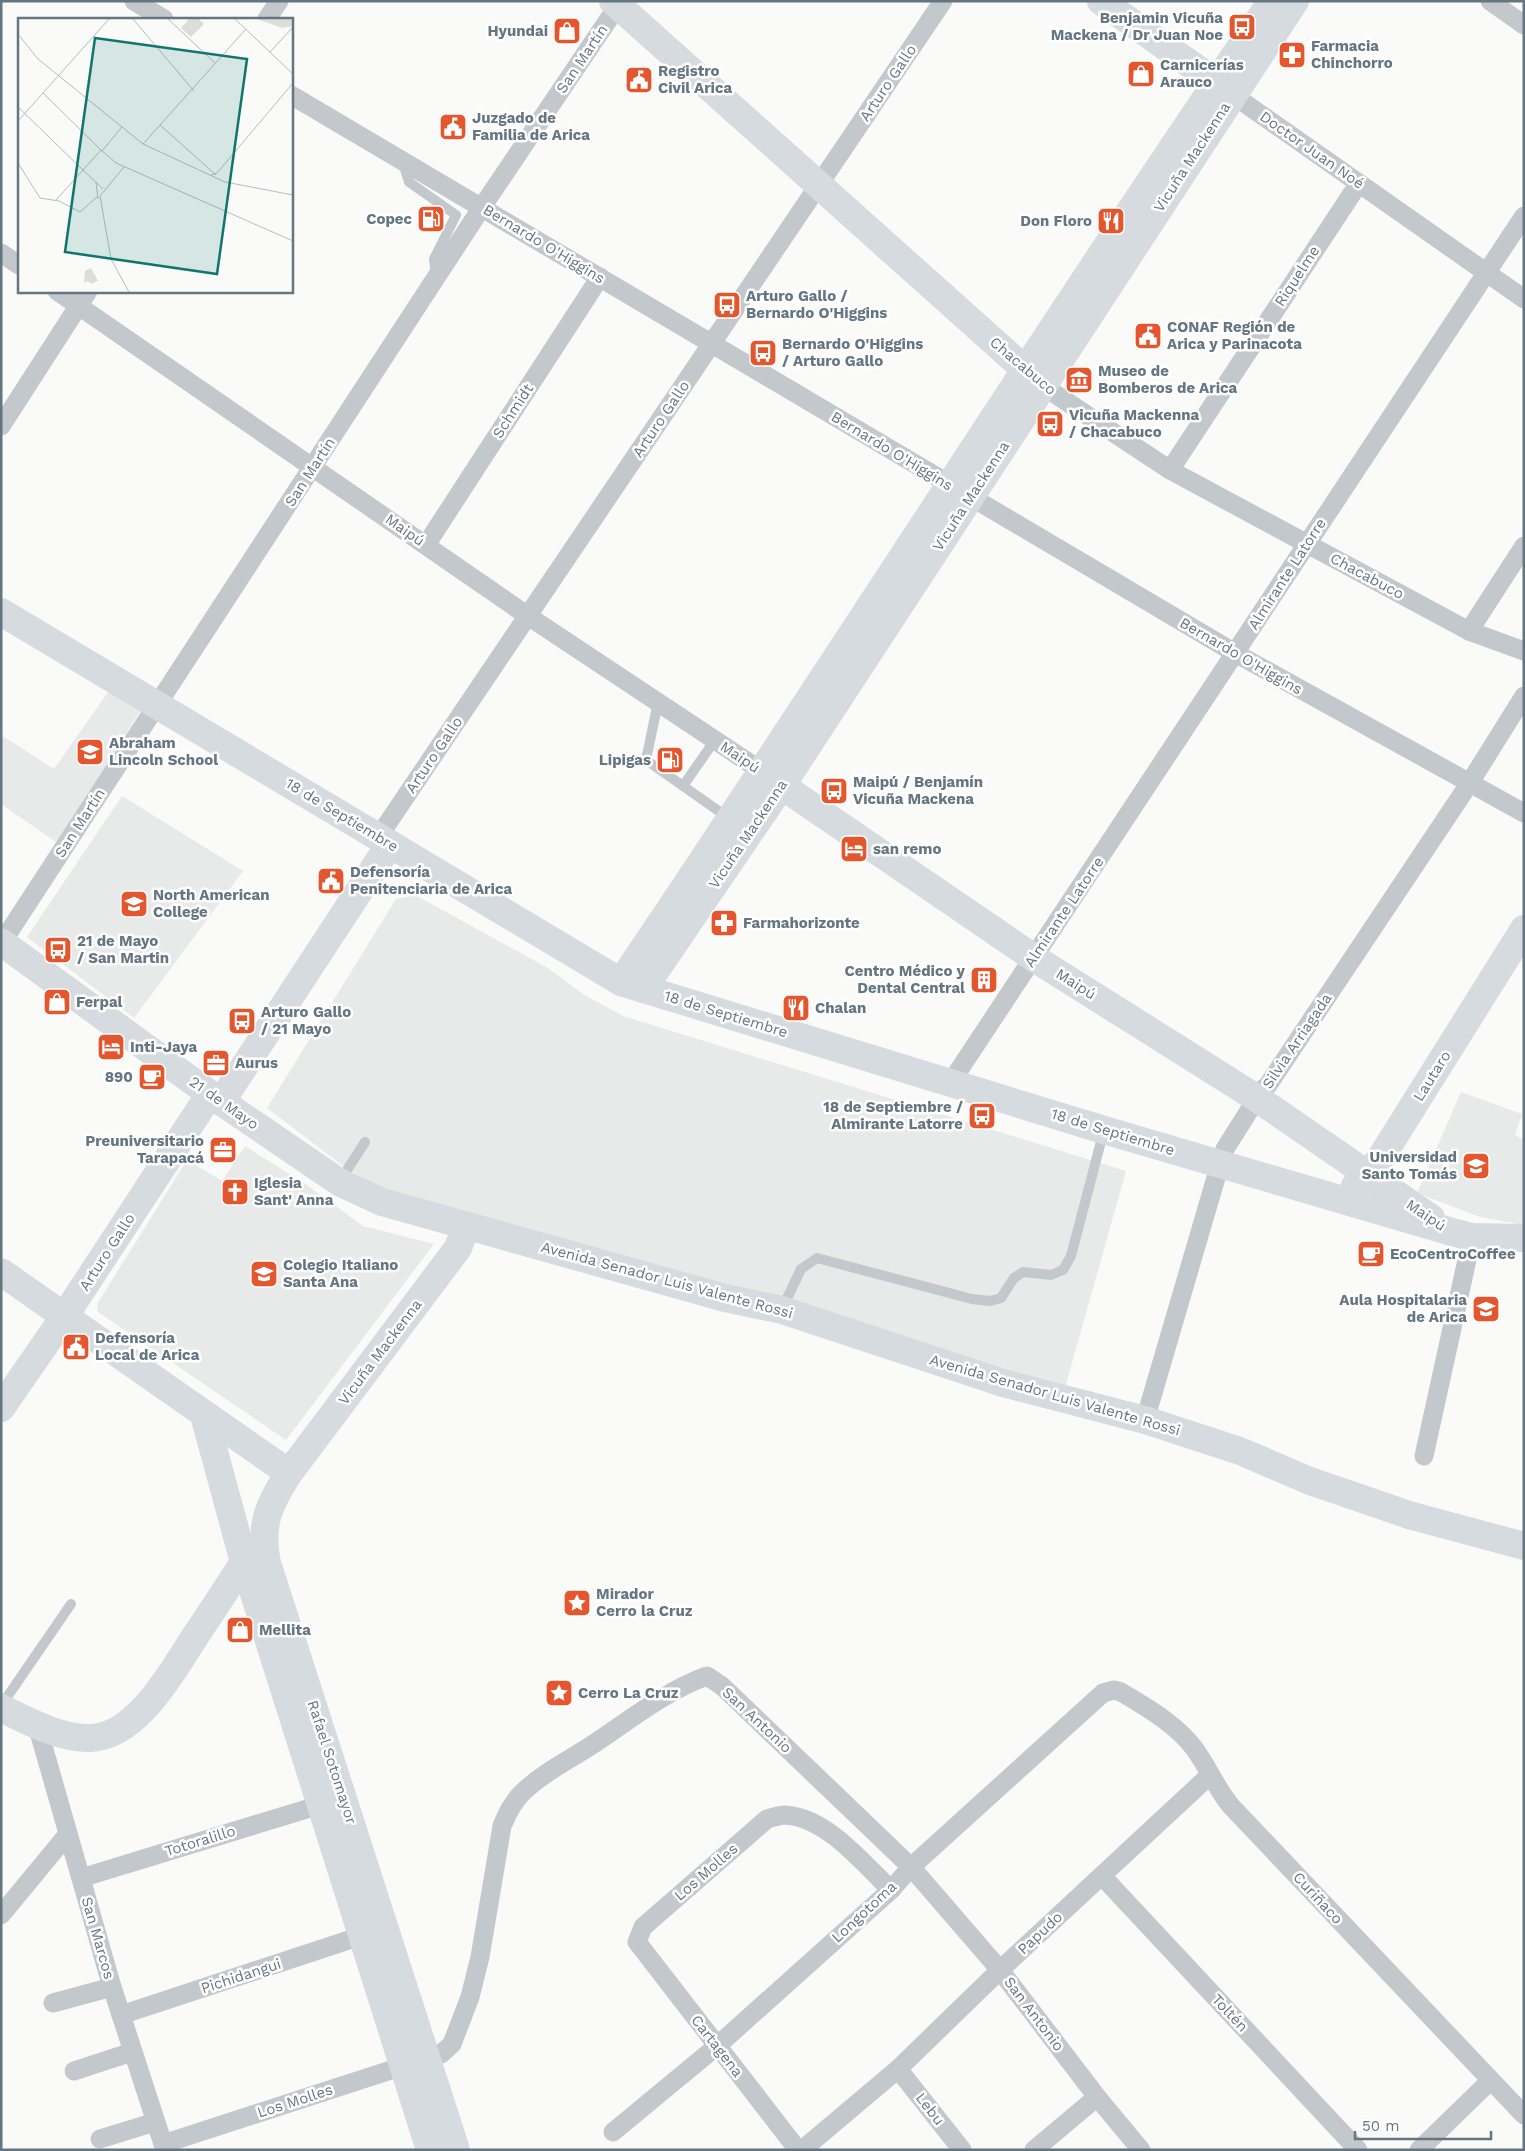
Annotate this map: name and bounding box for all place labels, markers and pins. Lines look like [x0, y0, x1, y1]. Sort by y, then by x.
place label: Benjamin Vicuña Mackena / Dr Juan Noe [1051, 9, 1223, 44]
bus stop icon: Benjamin Vicuña Mackena / Dr Juan Noe [1227, 12, 1257, 42]
shop icon: Hyundai [552, 16, 582, 46]
place label: Hyundai [487, 22, 548, 40]
place label: Farmacia Chinchorro [1311, 37, 1393, 72]
pharmacy icon: Farmacia Chinchorro [1277, 40, 1307, 70]
place label: Carnicerías Arauco [1160, 56, 1244, 91]
shop icon: Carnicerías Arauco [1126, 59, 1156, 89]
place label: Registro Civil Arica [658, 62, 732, 97]
public building icon: Registro Civil Arica [624, 65, 654, 95]
place label: Juzgado de Familia de Arica [472, 109, 590, 144]
public building icon: Juzgado de Familia de Arica [438, 112, 468, 142]
fuel station icon: Copec [416, 204, 446, 234]
restaurant icon: Don Floro [1096, 206, 1126, 236]
place label: Copec [366, 210, 412, 228]
place label: Don Floro [1020, 212, 1092, 230]
place label: Arturo Gallo / Bernardo O'Higgins [746, 287, 887, 322]
bus stop icon: Arturo Gallo / Bernardo O'Higgins [712, 290, 742, 320]
place label: CONAF Región de Arica y Parinacota [1167, 318, 1302, 353]
public building icon: CONAF Región de Arica y Parinacota [1133, 321, 1163, 351]
place label: Bernardo O'Higgins / Arturo Gallo [782, 335, 923, 370]
bus stop icon: Bernardo O'Higgins / Arturo Gallo [748, 338, 778, 368]
place label: Museo de Bomberos de Arica [1098, 362, 1238, 397]
museum icon: Museo de Bomberos de Arica [1064, 365, 1094, 395]
place label: Vicuña Mackenna / Chacabuco [1069, 406, 1199, 441]
bus stop icon: Vicuña Mackenna / Chacabuco [1035, 409, 1065, 439]
place label: Abraham Lincoln School [109, 734, 218, 769]
school or university icon: Abraham Lincoln School [75, 737, 105, 767]
fuel station icon: Lipigas [655, 745, 685, 775]
place label: Lipigas [599, 751, 651, 769]
place label: Maipú / Benjamín Vicuña Mackena [853, 773, 983, 808]
bus stop icon: Maipú / Benjamín Vicuña Mackena [819, 776, 849, 806]
hotel icon: san remo [839, 834, 869, 864]
place label: san remo [873, 840, 941, 858]
place label: Defensoría Penitenciaria de Arica [350, 863, 512, 898]
public building icon: Defensoría Penitenciaria de Arica [316, 866, 346, 896]
place label: North American College [153, 886, 270, 921]
school or university icon: North American College [119, 889, 149, 919]
pharmacy icon: Farmahorizonte [709, 908, 739, 938]
place label: Farmahorizonte [743, 914, 860, 932]
place label: 21 de Mayo / San Martin [77, 932, 169, 967]
bus stop icon: 21 de Mayo / San Martin [43, 935, 73, 965]
place label: Centro Médico y Dental Central [845, 962, 966, 997]
building icon: Centro Médico y Dental Central [969, 965, 999, 995]
shop icon: Ferpal [42, 987, 72, 1017]
place label: Ferpal [76, 993, 123, 1011]
restaurant icon: Chalan [781, 993, 811, 1023]
place label: Chalan [815, 999, 866, 1017]
place label: Arturo Gallo / 21 Mayo [261, 1003, 351, 1038]
bus stop icon: Arturo Gallo / 21 Mayo [227, 1006, 257, 1036]
hotel icon: Inti-Jaya [96, 1032, 126, 1062]
place label: Inti-Jaya [130, 1038, 197, 1056]
office icon: Aurus [201, 1048, 231, 1078]
place label: Aurus [235, 1054, 278, 1072]
cafe icon: 890 [137, 1062, 167, 1092]
place label: 890 [105, 1068, 133, 1086]
place label: 18 de Septiembre / Almirante Latorre [823, 1098, 963, 1133]
bus stop icon: 18 de Septiembre / Almirante Latorre [967, 1101, 997, 1131]
place label: Preuniversitario Tarapacá [85, 1132, 204, 1167]
office icon: Preuniversitario Tarapacá [208, 1135, 238, 1165]
place label: Universidad Santo Tomás [1362, 1148, 1457, 1183]
school or university icon: Universidad Santo Tomás [1461, 1151, 1491, 1181]
place label: Iglesia Sant' Anna [254, 1174, 334, 1209]
church icon: Iglesia Sant' Anna [220, 1177, 250, 1207]
cafe icon: EcoCentroCoffee [1356, 1239, 1386, 1269]
place label: EcoCentroCoffee [1390, 1245, 1516, 1263]
place label: Colegio Italiano Santa Ana [283, 1256, 398, 1291]
school or university icon: Colegio Italiano Santa Ana [249, 1259, 279, 1289]
place label: Aula Hospitalaria de Arica [1339, 1291, 1467, 1326]
school or university icon: Aula Hospitalaria de Arica [1471, 1294, 1501, 1324]
place label: Defensoría Local de Arica [95, 1329, 200, 1364]
public building icon: Defensoría Local de Arica [61, 1332, 91, 1362]
place label: Mirador Cerro la Cruz [596, 1585, 693, 1620]
place icon: Mirador Cerro la Cruz [562, 1588, 592, 1618]
shop icon: Mellita [225, 1615, 255, 1645]
place label: Mellita [259, 1621, 311, 1639]
place icon: Cerro La Cruz [544, 1678, 574, 1708]
place label: Cerro La Cruz [578, 1684, 679, 1702]

